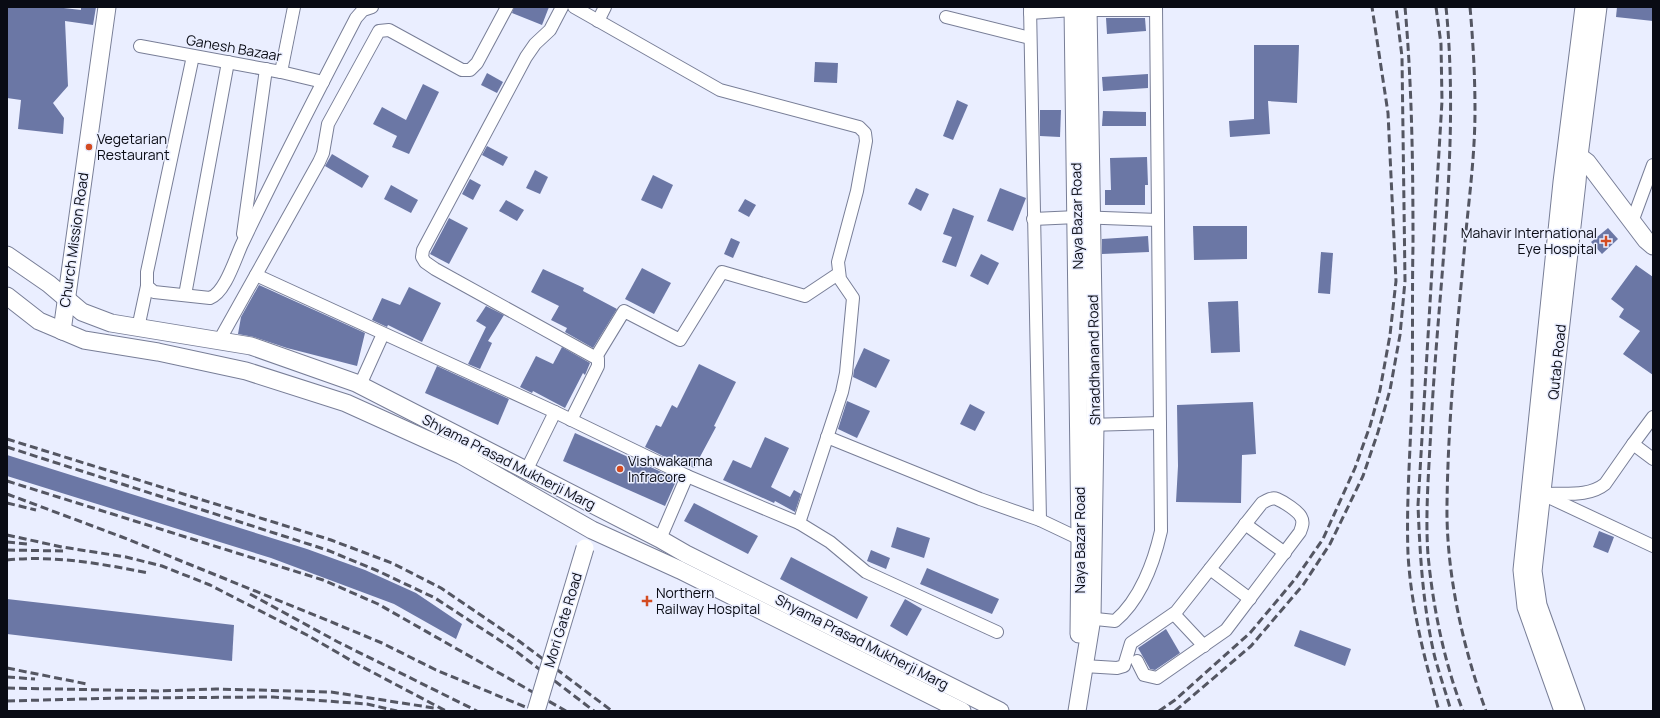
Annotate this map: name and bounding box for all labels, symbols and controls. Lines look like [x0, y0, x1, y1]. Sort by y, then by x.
street label: Ganesh Bazaar [185, 30, 283, 65]
place label: Vegetarian Restaurant [97, 129, 170, 164]
marker: Vegetarian Restaurant [84, 142, 94, 152]
street label: Naya Bazar Road [1066, 162, 1087, 270]
street label: Church Mission Road [55, 171, 92, 309]
place label: Mahavir International Eye Hospital [1461, 223, 1597, 258]
marker: Mahavir International Eye Hospital [1600, 235, 1612, 247]
street label: Shraddhanand Road [1083, 294, 1104, 426]
street label: Qutab Road [1543, 323, 1570, 401]
street label: Shyama Prasad Mukherji Marg [419, 409, 599, 514]
place label: Vishwakarma Infracore [628, 451, 713, 486]
marker: Vishwakarma Infracore [615, 464, 625, 474]
street label: Naya Bazar Road [1070, 487, 1089, 593]
street label: Mori Gate Road [539, 570, 586, 670]
place label: Northern Railway Hospital [656, 583, 760, 618]
street label: Shyama Prasad Mukherji Marg [772, 589, 952, 694]
marker: Northern Railway Hospital [641, 595, 653, 607]

